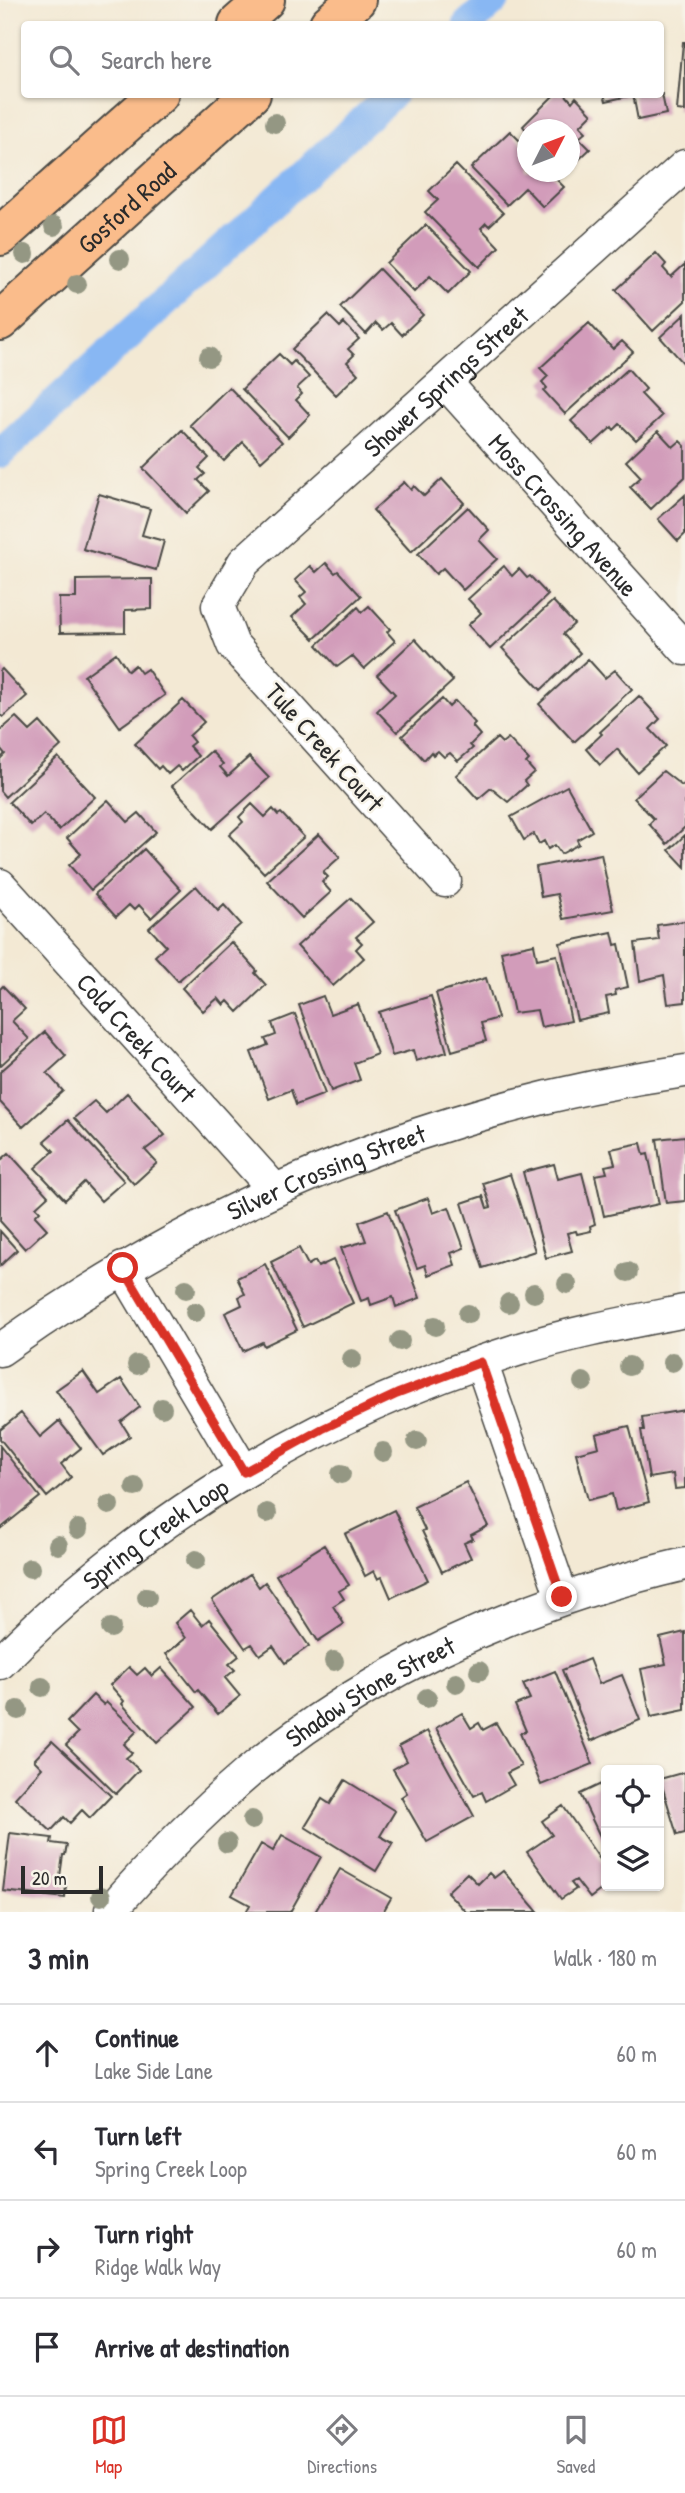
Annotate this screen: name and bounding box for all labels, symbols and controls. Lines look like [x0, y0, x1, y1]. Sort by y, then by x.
search box [21, 21, 664, 98]
icon: search [45, 41, 83, 79]
text: Search here [101, 42, 212, 77]
north arrow [517, 119, 580, 182]
street label: Gosford Road [69, 153, 183, 261]
street label: Shower Springs Street [356, 297, 536, 464]
street label: Moss Crossing Avenue [481, 425, 647, 603]
street label: Tule Creek Court [258, 675, 393, 820]
street label: Cold Creek Court [69, 965, 206, 1111]
street label: Silver Crossing Street [221, 1115, 431, 1228]
route start [107, 1252, 138, 1283]
street label: Spring Creek Loop [75, 1468, 235, 1597]
route end [546, 1581, 577, 1612]
street label: Shadow Stone Street [278, 1627, 461, 1755]
map controls [601, 1765, 664, 1891]
button: locate [601, 1765, 664, 1828]
button: layers [601, 1828, 664, 1891]
scale bar [21, 1863, 103, 1895]
text: 20 m [32, 1865, 67, 1891]
text: 3 min [28, 1938, 89, 1978]
text: Walk · 180 m [553, 1942, 657, 1973]
text: Continue [95, 2020, 179, 2055]
icon: ahead [28, 2034, 66, 2072]
text: 60 m [617, 2038, 657, 2069]
text: Lake Side Lane [95, 2055, 213, 2086]
text: Turn left [95, 2118, 181, 2153]
icon: left [28, 2132, 66, 2170]
text: 60 m [617, 2136, 657, 2167]
text: Spring Creek Loop [95, 2153, 247, 2184]
text: Turn right [95, 2216, 193, 2251]
icon: right [28, 2230, 66, 2268]
text: 60 m [617, 2234, 657, 2265]
text: Ridge Walk Way [95, 2251, 221, 2282]
icon: arrive [28, 2328, 66, 2366]
text: Arrive at destination [95, 2330, 290, 2365]
tab: Map [90, 2411, 128, 2479]
tab: Directions [307, 2411, 377, 2479]
tab: Saved [557, 2411, 595, 2479]

